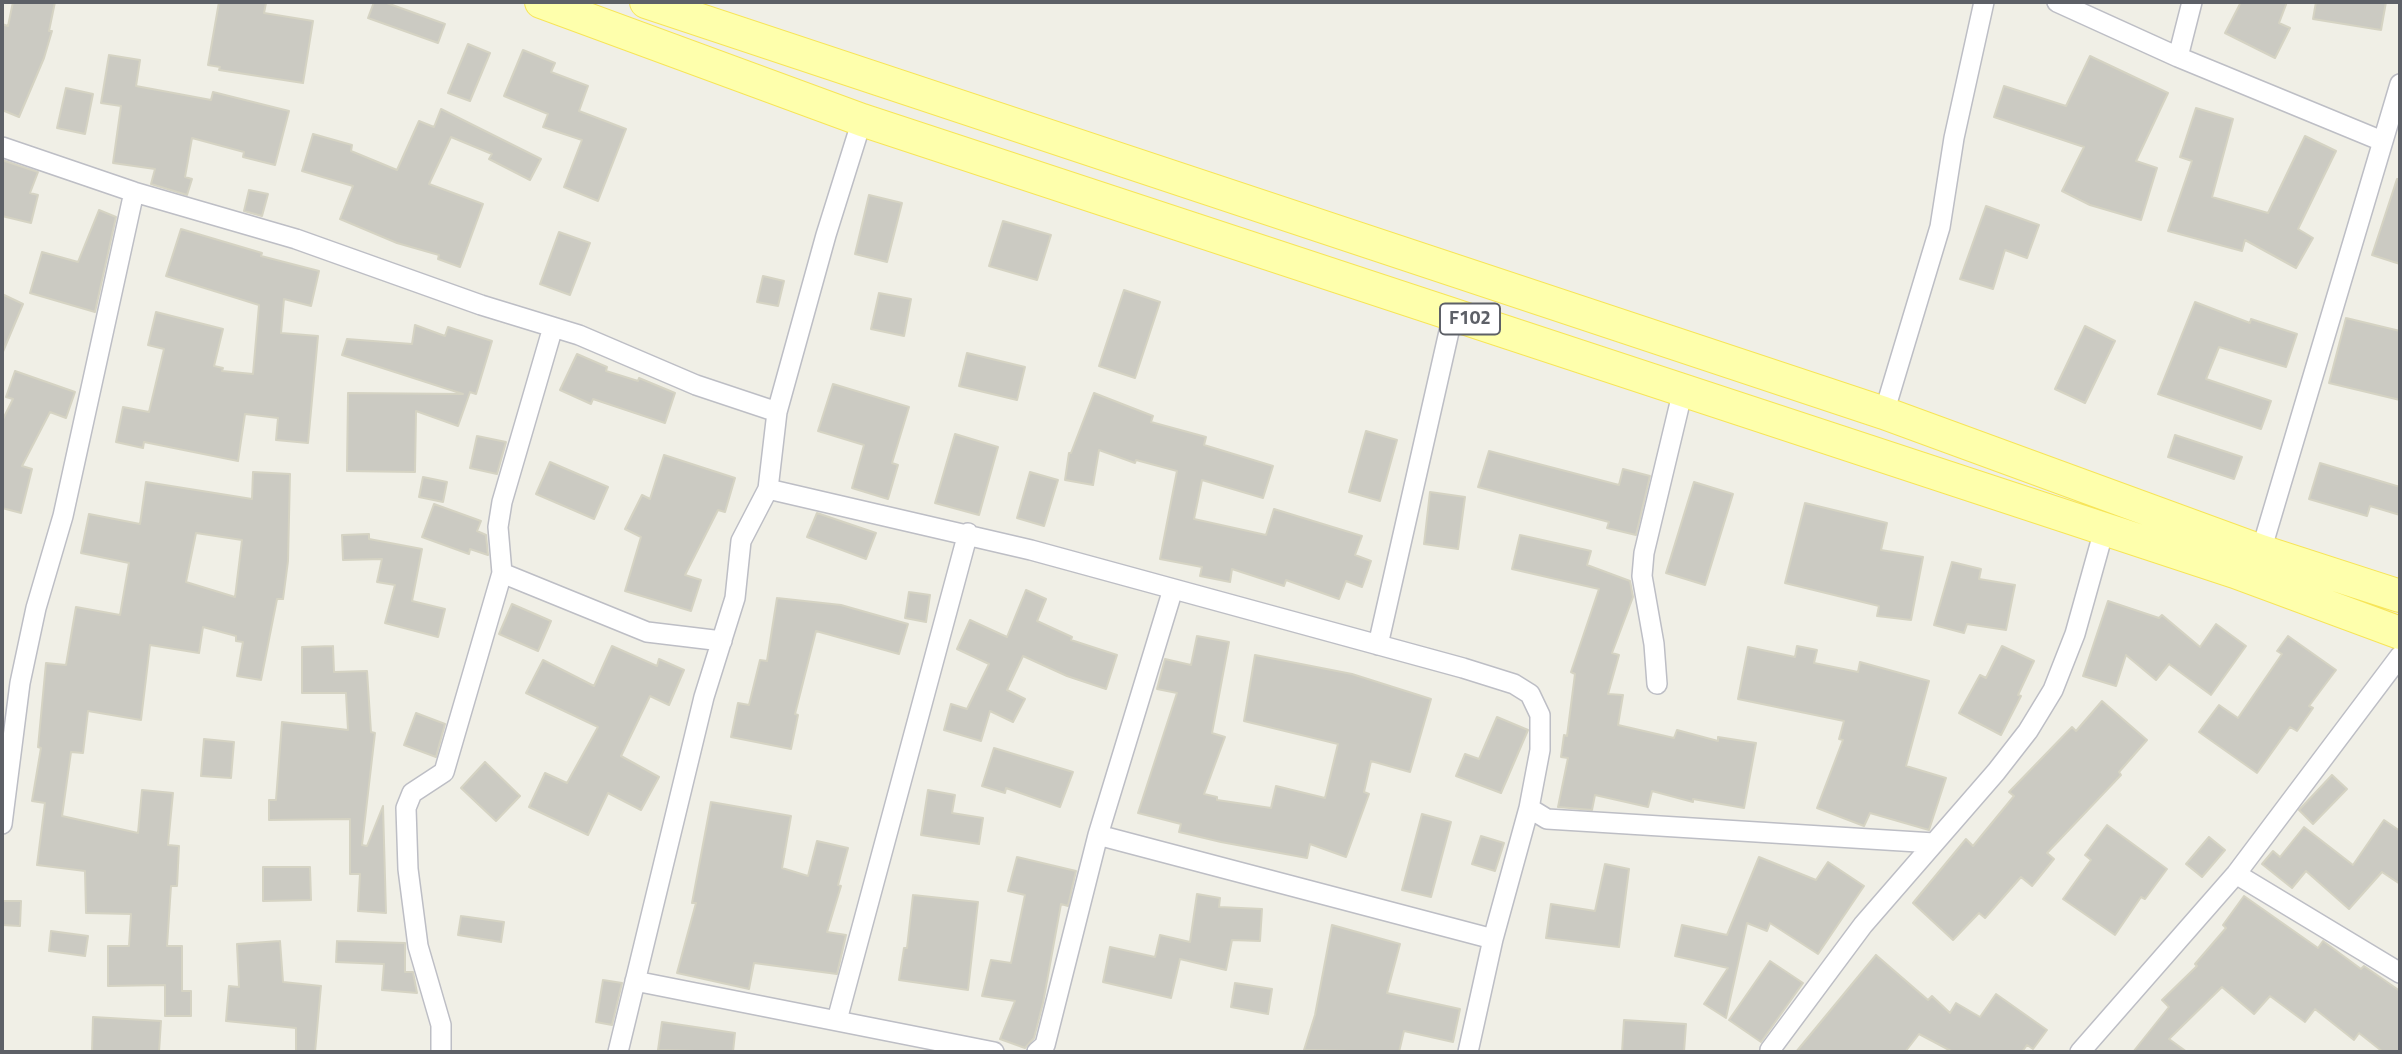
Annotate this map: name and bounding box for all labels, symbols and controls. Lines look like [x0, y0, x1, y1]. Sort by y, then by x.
road number: F102 [1440, 304, 1500, 334]

